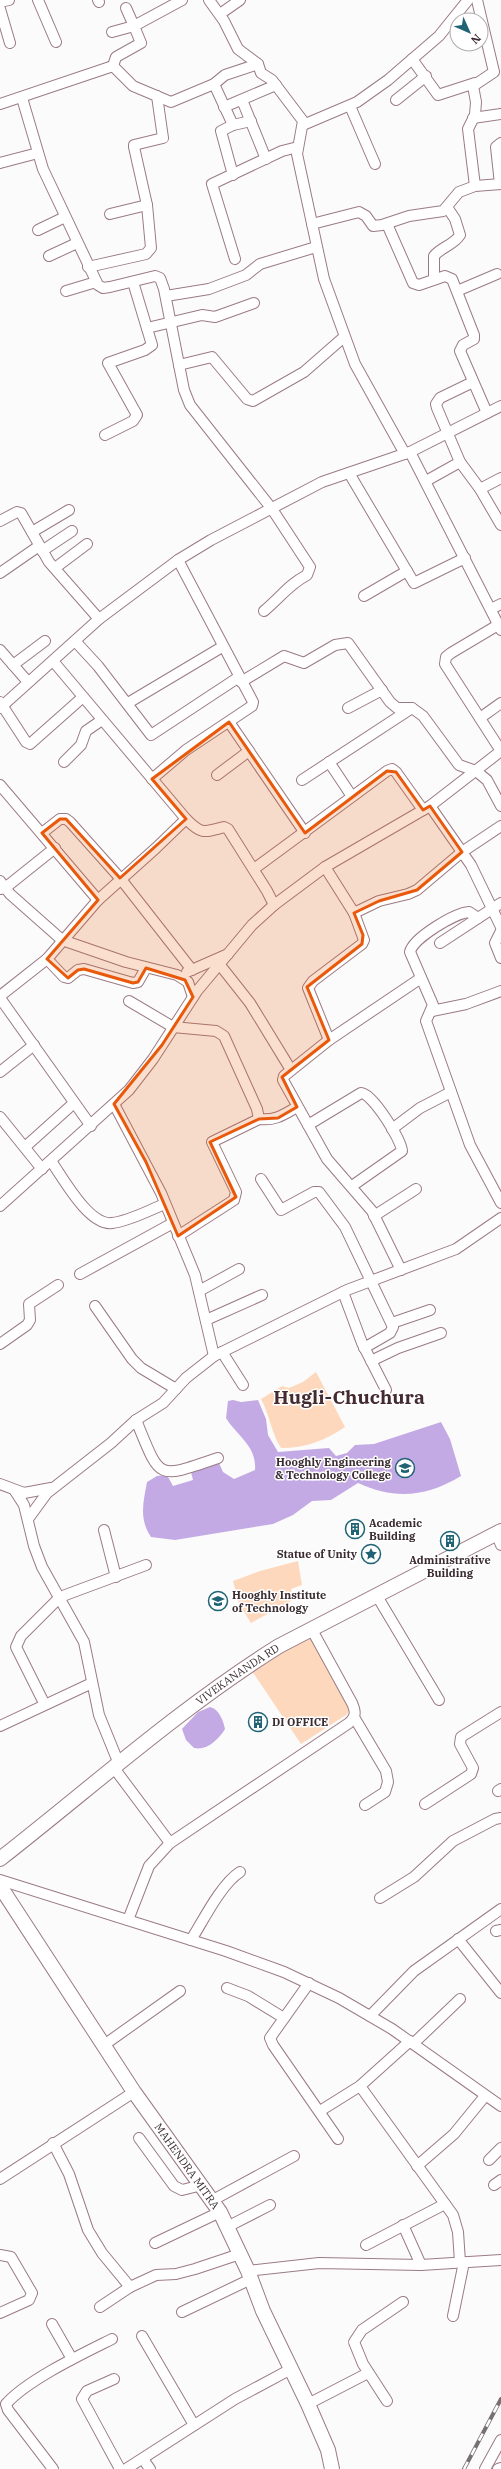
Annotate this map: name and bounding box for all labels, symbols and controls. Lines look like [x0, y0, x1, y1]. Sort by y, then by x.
north arrow [449, 12, 489, 52]
text: N [468, 31, 484, 47]
district label: Hugli-Chuchura [273, 1385, 425, 1409]
place label: Hooghly Engineering & Technology College [275, 1455, 392, 1482]
school or university icon: Hooghly Engineering & Technology College [394, 1457, 416, 1479]
place label: Academic Building [369, 1516, 422, 1543]
building icon: Academic Building [344, 1518, 366, 1540]
building icon: Administrative Building [439, 1530, 461, 1552]
place icon: Statue of Unity [360, 1543, 382, 1565]
place label: Statue of Unity [277, 1547, 358, 1561]
place label: Administrative Building [409, 1553, 491, 1580]
place label: Hooghly Institute of Technology [232, 1588, 326, 1615]
school or university icon: Hooghly Institute of Technology [207, 1590, 229, 1612]
street label: VIVEKANANDA RD [193, 1641, 282, 1708]
building icon: DI OFFICE [247, 1711, 269, 1733]
place label: DI OFFICE [272, 1715, 328, 1729]
street label: MAHENDRA MITRA [152, 2120, 223, 2212]

